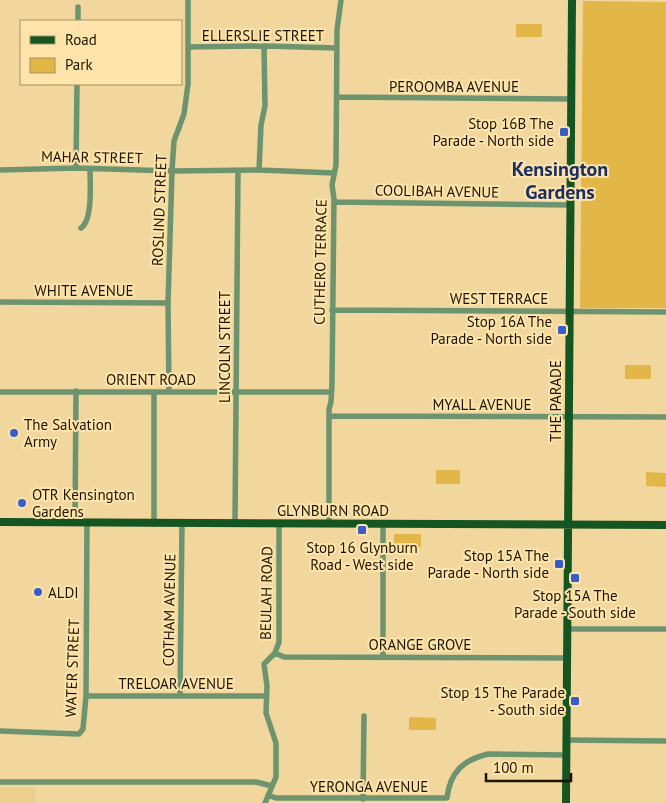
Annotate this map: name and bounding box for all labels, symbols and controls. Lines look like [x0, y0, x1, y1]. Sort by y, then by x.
legend [20, 20, 182, 85]
street label: ELLERSLIE STREET [202, 26, 325, 45]
text: Road [65, 30, 97, 49]
text: Park [65, 55, 93, 74]
street label: PEROOMBA AVENUE [389, 77, 519, 96]
place label: Stop 16B The Parade - North side [432, 114, 554, 150]
marker: Stop 16B The Parade - North side [558, 126, 570, 138]
street label: MAHAR STREET [41, 147, 144, 167]
street label: ROSLIND STREET [148, 153, 170, 266]
district label: Kensington Gardens [512, 156, 608, 205]
street label: COOLIBAH AVENUE [375, 180, 499, 202]
street label: CUTHERO TERRACE [309, 199, 331, 325]
street label: WHITE AVENUE [34, 281, 134, 300]
street label: WEST TERRACE [450, 289, 548, 308]
street label: LINCOLN STREET [215, 290, 234, 403]
place label: Stop 16A The Parade - North side [430, 312, 552, 348]
marker: Stop 16A The Parade - North side [556, 324, 568, 336]
street label: THE PARADE [546, 360, 565, 442]
street label: ORIENT ROAD [106, 370, 196, 389]
street label: MYALL AVENUE [433, 395, 531, 414]
place label: The Salvation Army [24, 415, 112, 451]
marker: The Salvation Army [8, 427, 20, 439]
place label: OTR Kensington Gardens [32, 485, 135, 521]
marker: OTR Kensington Gardens [16, 497, 28, 509]
street label: GLYNBURN ROAD [277, 501, 389, 520]
marker: Stop 16 Glynburn Road - West side [356, 524, 368, 536]
place label: Stop 16 Glynburn Road - West side [306, 538, 418, 574]
street label: BEULAH ROAD [256, 546, 276, 640]
place label: Stop 15A The Parade - North side [427, 546, 549, 582]
street label: COTHAM AVENUE [159, 553, 179, 667]
marker: Stop 15A The Parade - North side [553, 558, 565, 570]
marker: Stop 15A The Parade - South side [569, 572, 581, 584]
place label: ALDI [48, 583, 79, 602]
marker: ALDI [32, 586, 44, 598]
place label: Stop 15A The Parade - South side [514, 586, 636, 622]
street label: WATER STREET [61, 618, 83, 718]
street label: ORANGE GROVE [369, 635, 471, 654]
street label: TRELOAR AVENUE [118, 674, 234, 693]
place label: Stop 15 The Parade - South side [440, 683, 565, 719]
marker: Stop 15 The Parade - South side [569, 695, 581, 707]
scale bar [486, 750, 571, 782]
text: 100 m [493, 758, 534, 777]
street label: YERONGA AVENUE [310, 777, 428, 796]

